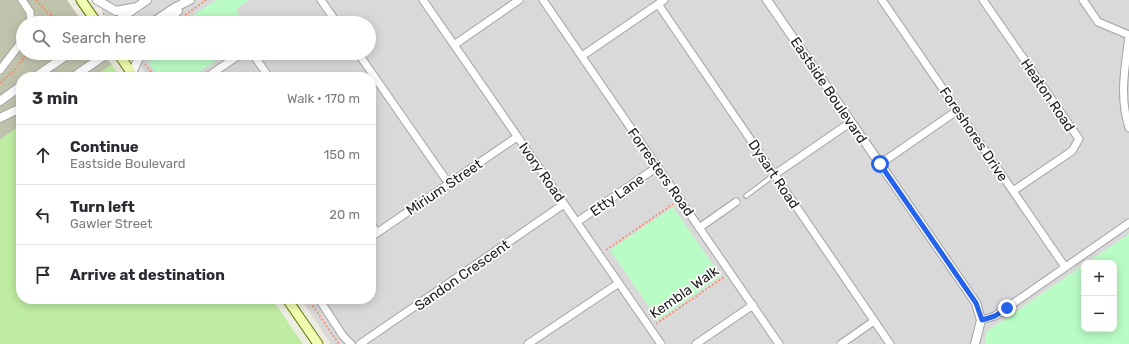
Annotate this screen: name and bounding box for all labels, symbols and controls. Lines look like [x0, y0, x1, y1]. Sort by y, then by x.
search box [16, 16, 376, 60]
icon: search [30, 27, 52, 49]
text: Search here [62, 29, 146, 47]
street label: Eastside Boulevard [787, 34, 870, 147]
street label: Heaton Road [1017, 56, 1078, 135]
street label: Foreshores Drive [936, 84, 1011, 185]
text: 3 min [32, 88, 78, 108]
text: Walk · 170 m [287, 91, 360, 106]
street label: Forresters Road [624, 125, 697, 220]
street label: Dysart Road [744, 137, 803, 212]
text: Continue [70, 138, 139, 156]
street label: Ivory Road [515, 139, 568, 205]
icon: ahead [32, 144, 54, 166]
text: 150 m [324, 147, 360, 162]
street label: Mirium Street [403, 155, 486, 219]
route start [871, 155, 889, 173]
text: Eastside Boulevard [70, 156, 186, 171]
street label: Etty Lane [587, 171, 648, 220]
text: Turn left [70, 198, 135, 216]
icon: left [32, 204, 54, 226]
text: 20 m [329, 207, 360, 222]
text: Gawler Street [70, 216, 152, 231]
street label: Sandon Crescent [411, 236, 514, 315]
map controls [1081, 260, 1117, 332]
button: + [1081, 260, 1117, 296]
street label: Kembla Walk [647, 262, 723, 322]
icon: arrive [32, 264, 54, 286]
text: Arrive at destination [70, 266, 225, 284]
button: − [1081, 296, 1117, 332]
route end [998, 299, 1016, 317]

